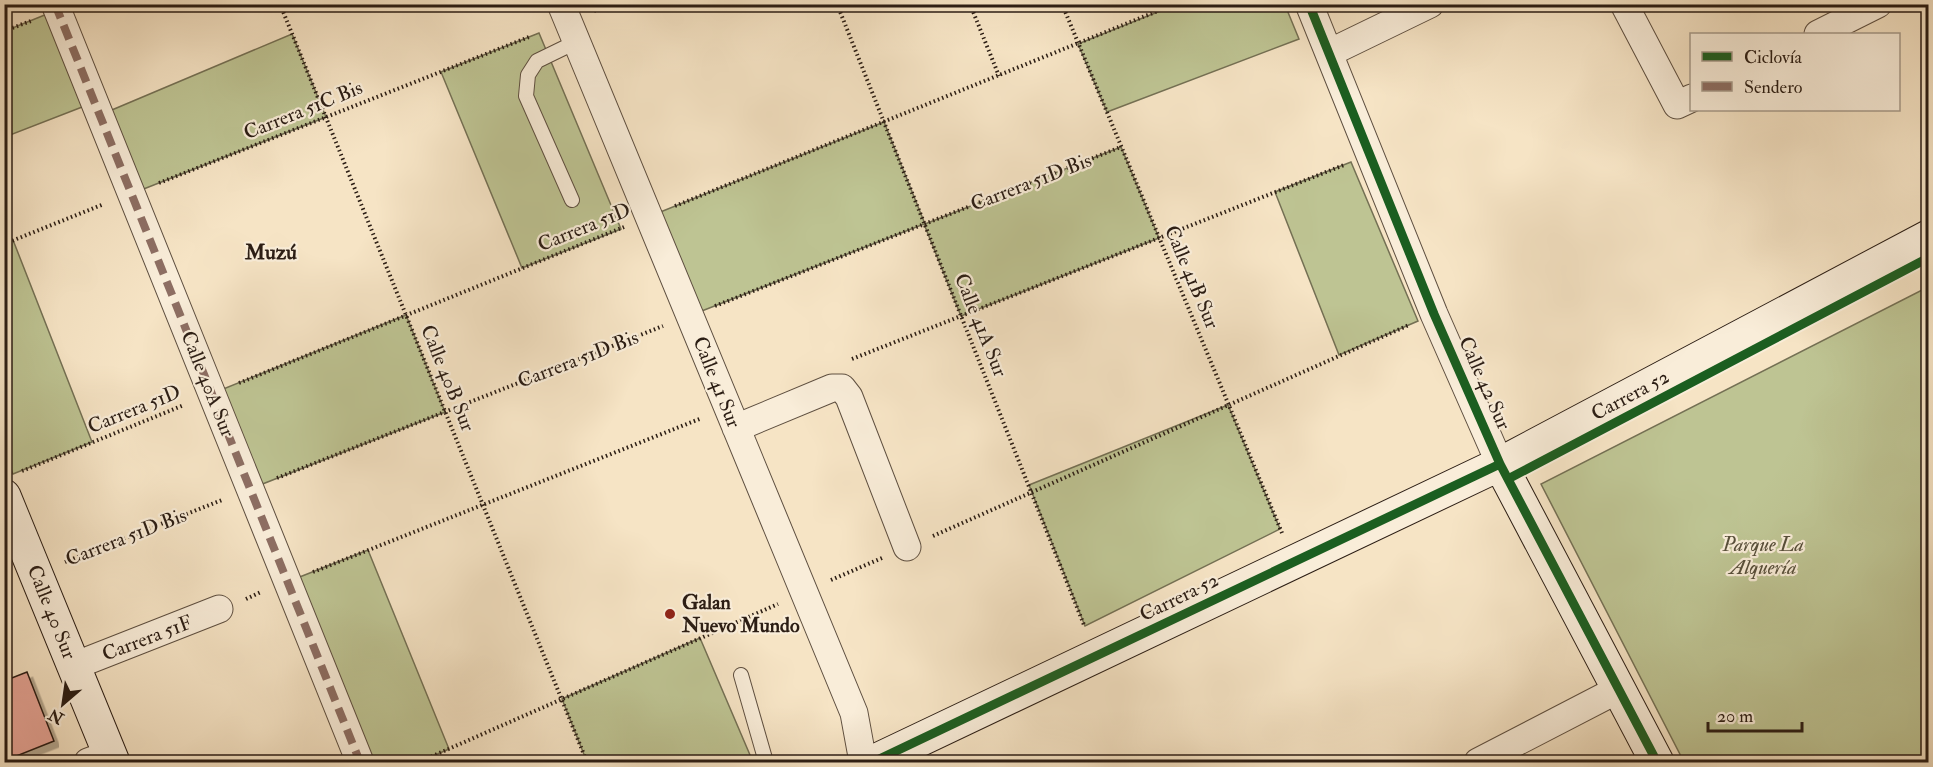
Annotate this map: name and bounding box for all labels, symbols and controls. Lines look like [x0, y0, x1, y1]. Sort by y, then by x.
legend [1690, 33, 1900, 111]
text: Ciclovía [1744, 46, 1803, 69]
street label: Carrera 51C Bis [240, 75, 366, 145]
text: Sendero [1744, 76, 1803, 99]
street label: Carrera 51D Bis [967, 147, 1095, 217]
street label: Carrera 51D [534, 197, 634, 257]
street label: Calle 41B Sur [1159, 222, 1225, 333]
district label: Muzú [244, 239, 297, 266]
street label: Calle 41A Sur [949, 270, 1013, 381]
street label: Calle 40B Sur [415, 321, 481, 435]
street label: Carrera 51D Bis [514, 324, 642, 394]
street label: Calle 40A Sur [175, 327, 241, 441]
street label: Calle 42 Sur [1453, 332, 1517, 434]
street label: Calle 41 Sur [687, 333, 747, 432]
street label: Carrera 52 [1587, 364, 1673, 426]
street label: Carrera 51D [84, 379, 184, 439]
street label: Carrera 51D Bis [62, 502, 190, 572]
park label: Parque La Alquería [1721, 532, 1804, 580]
street label: Calle 40 Sur [22, 561, 82, 663]
street label: Carrera 52 [1135, 567, 1223, 627]
place label: Galan Nuevo Mundo [681, 590, 800, 638]
marker: Galan Nuevo Mundo [663, 607, 677, 621]
street label: Carrera 51F [98, 609, 196, 667]
north arrow [33, 674, 93, 734]
scale bar [1708, 695, 1802, 733]
text: N [45, 704, 68, 729]
text: 20 m [1717, 705, 1753, 728]

